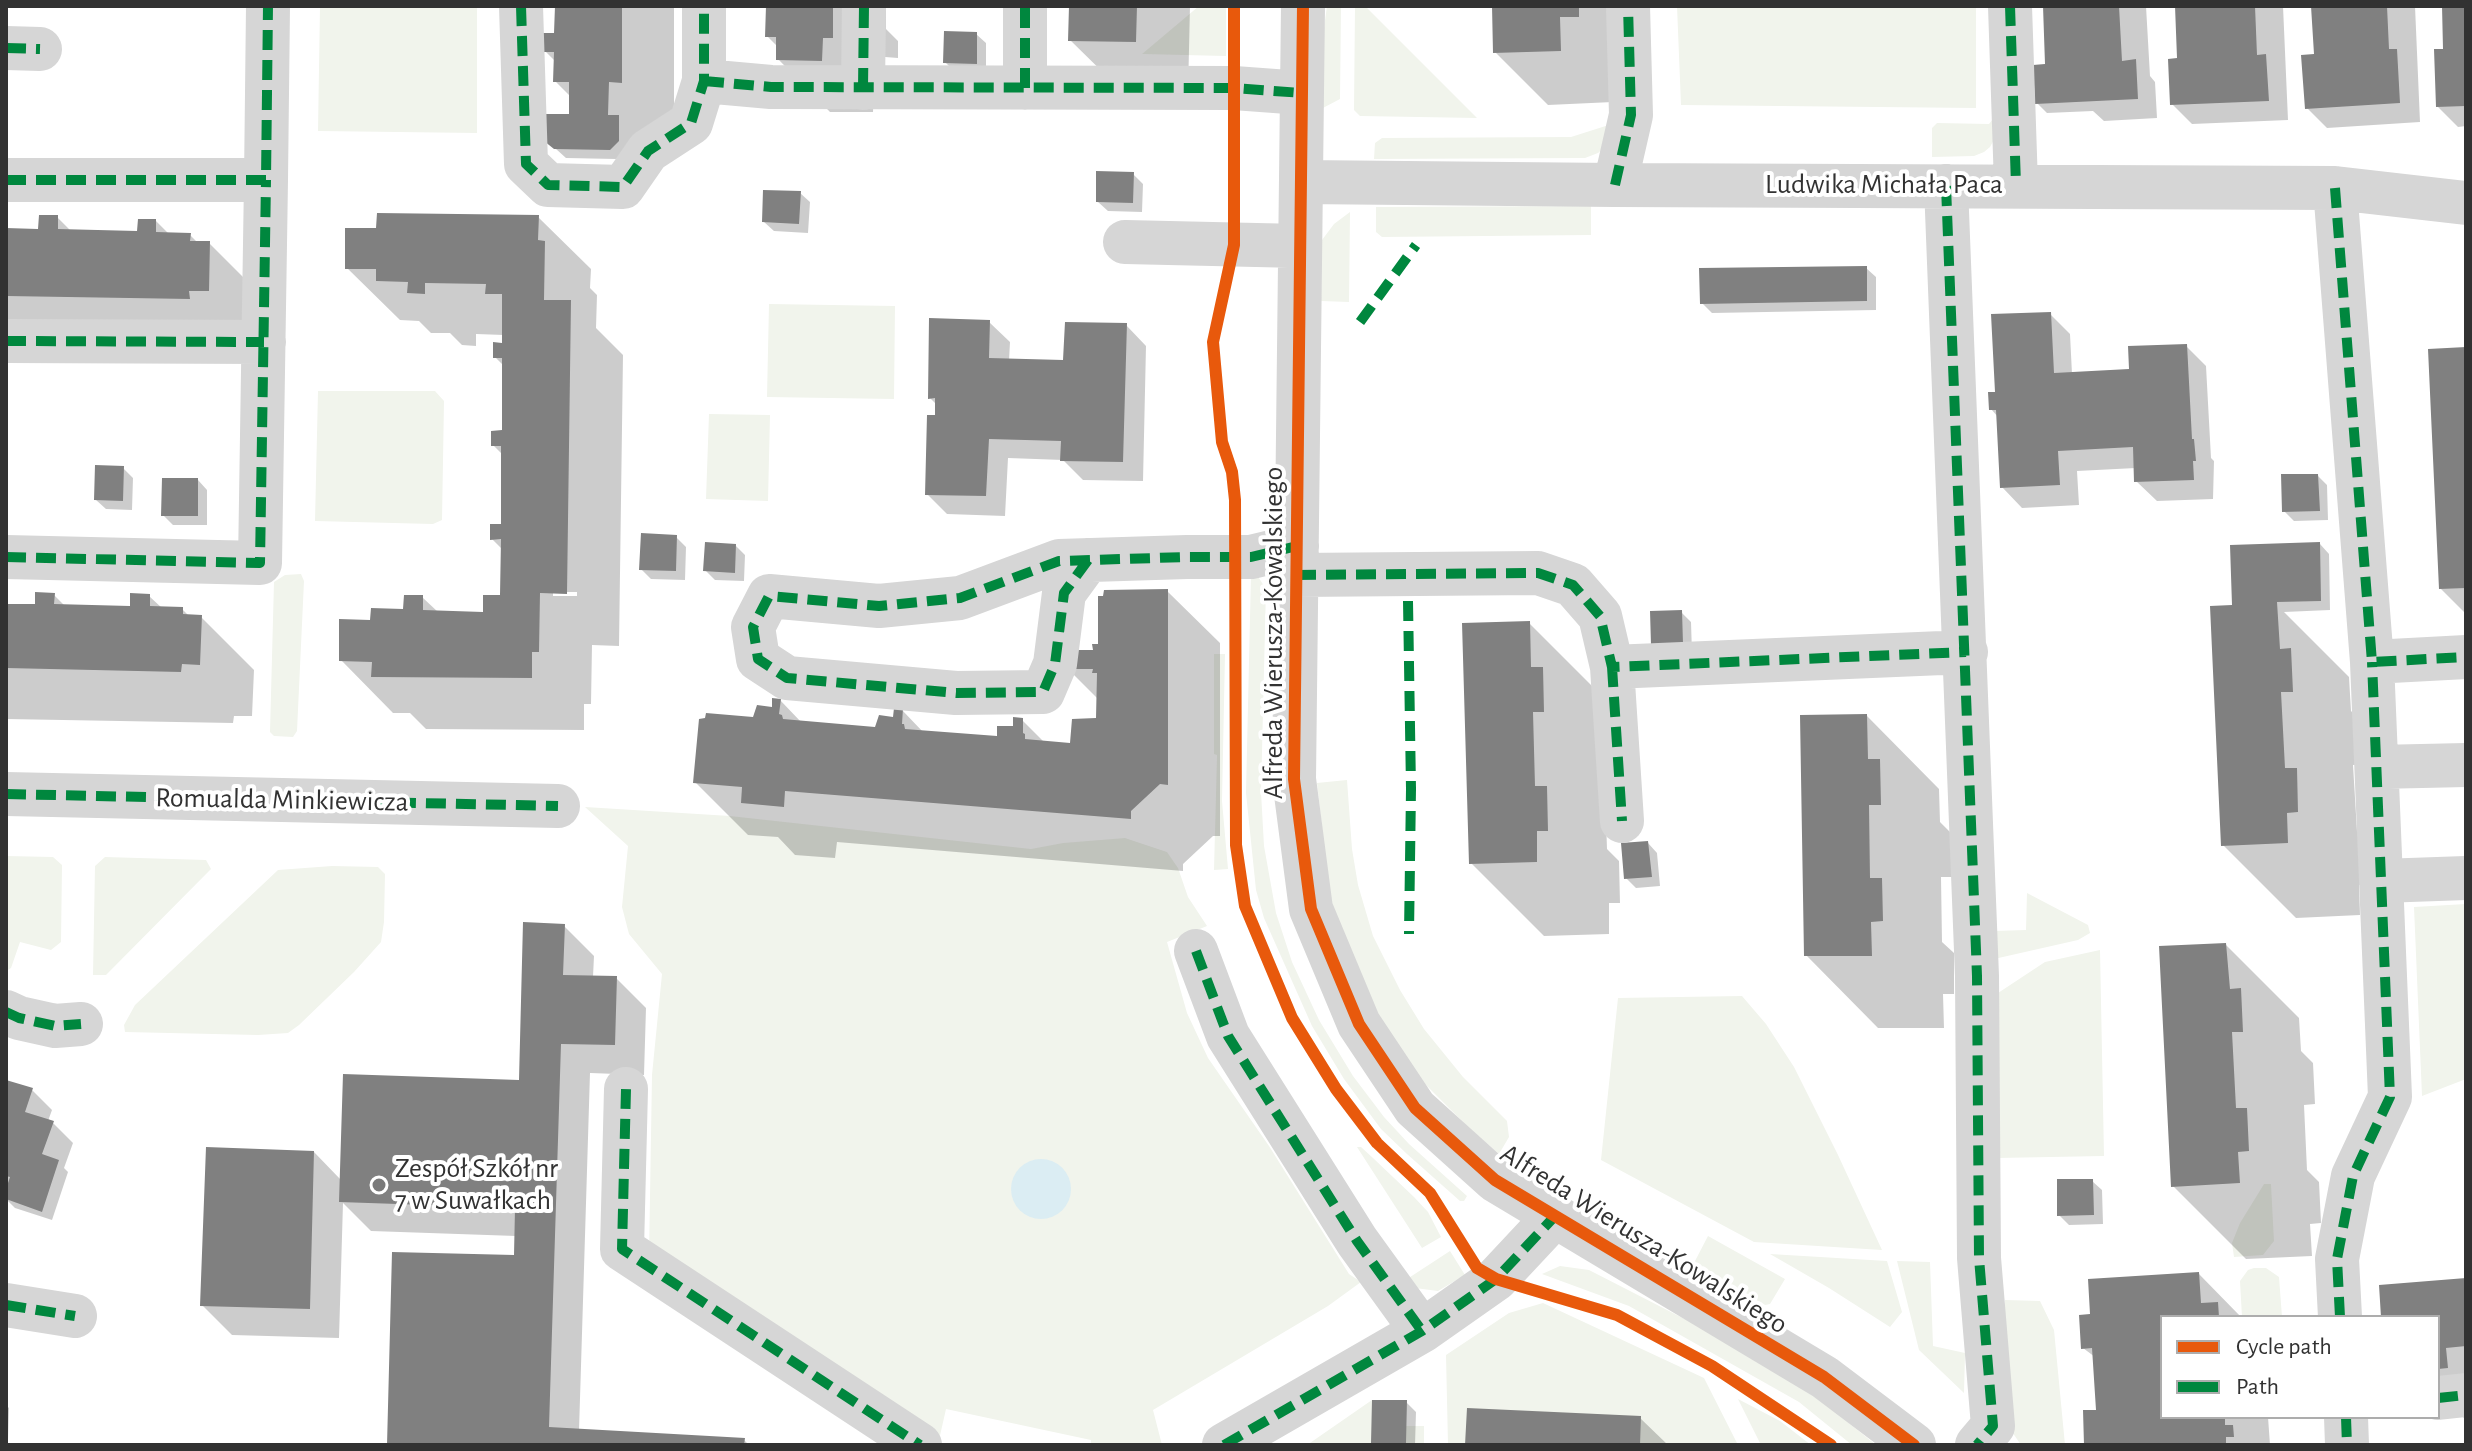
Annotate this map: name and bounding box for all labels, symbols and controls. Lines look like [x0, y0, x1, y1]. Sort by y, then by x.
street label: Ludwika Michała Paca [1765, 168, 2003, 202]
street label: Alfreda Wierusza-Kowalskiego [1257, 467, 1291, 799]
street label: Romualda Minkiewicza [155, 781, 409, 819]
street label: Alfreda Wierusza-Kowalskiego [1494, 1137, 1794, 1341]
place label: Zespół Szkół nr 7 w Suwałkach [395, 1152, 558, 1218]
marker: Zespół Szkół nr 7 w Suwałkach [370, 1176, 388, 1194]
legend [2160, 1315, 2440, 1419]
text: Cycle path [2236, 1335, 2332, 1359]
text: Path [2236, 1375, 2279, 1399]

